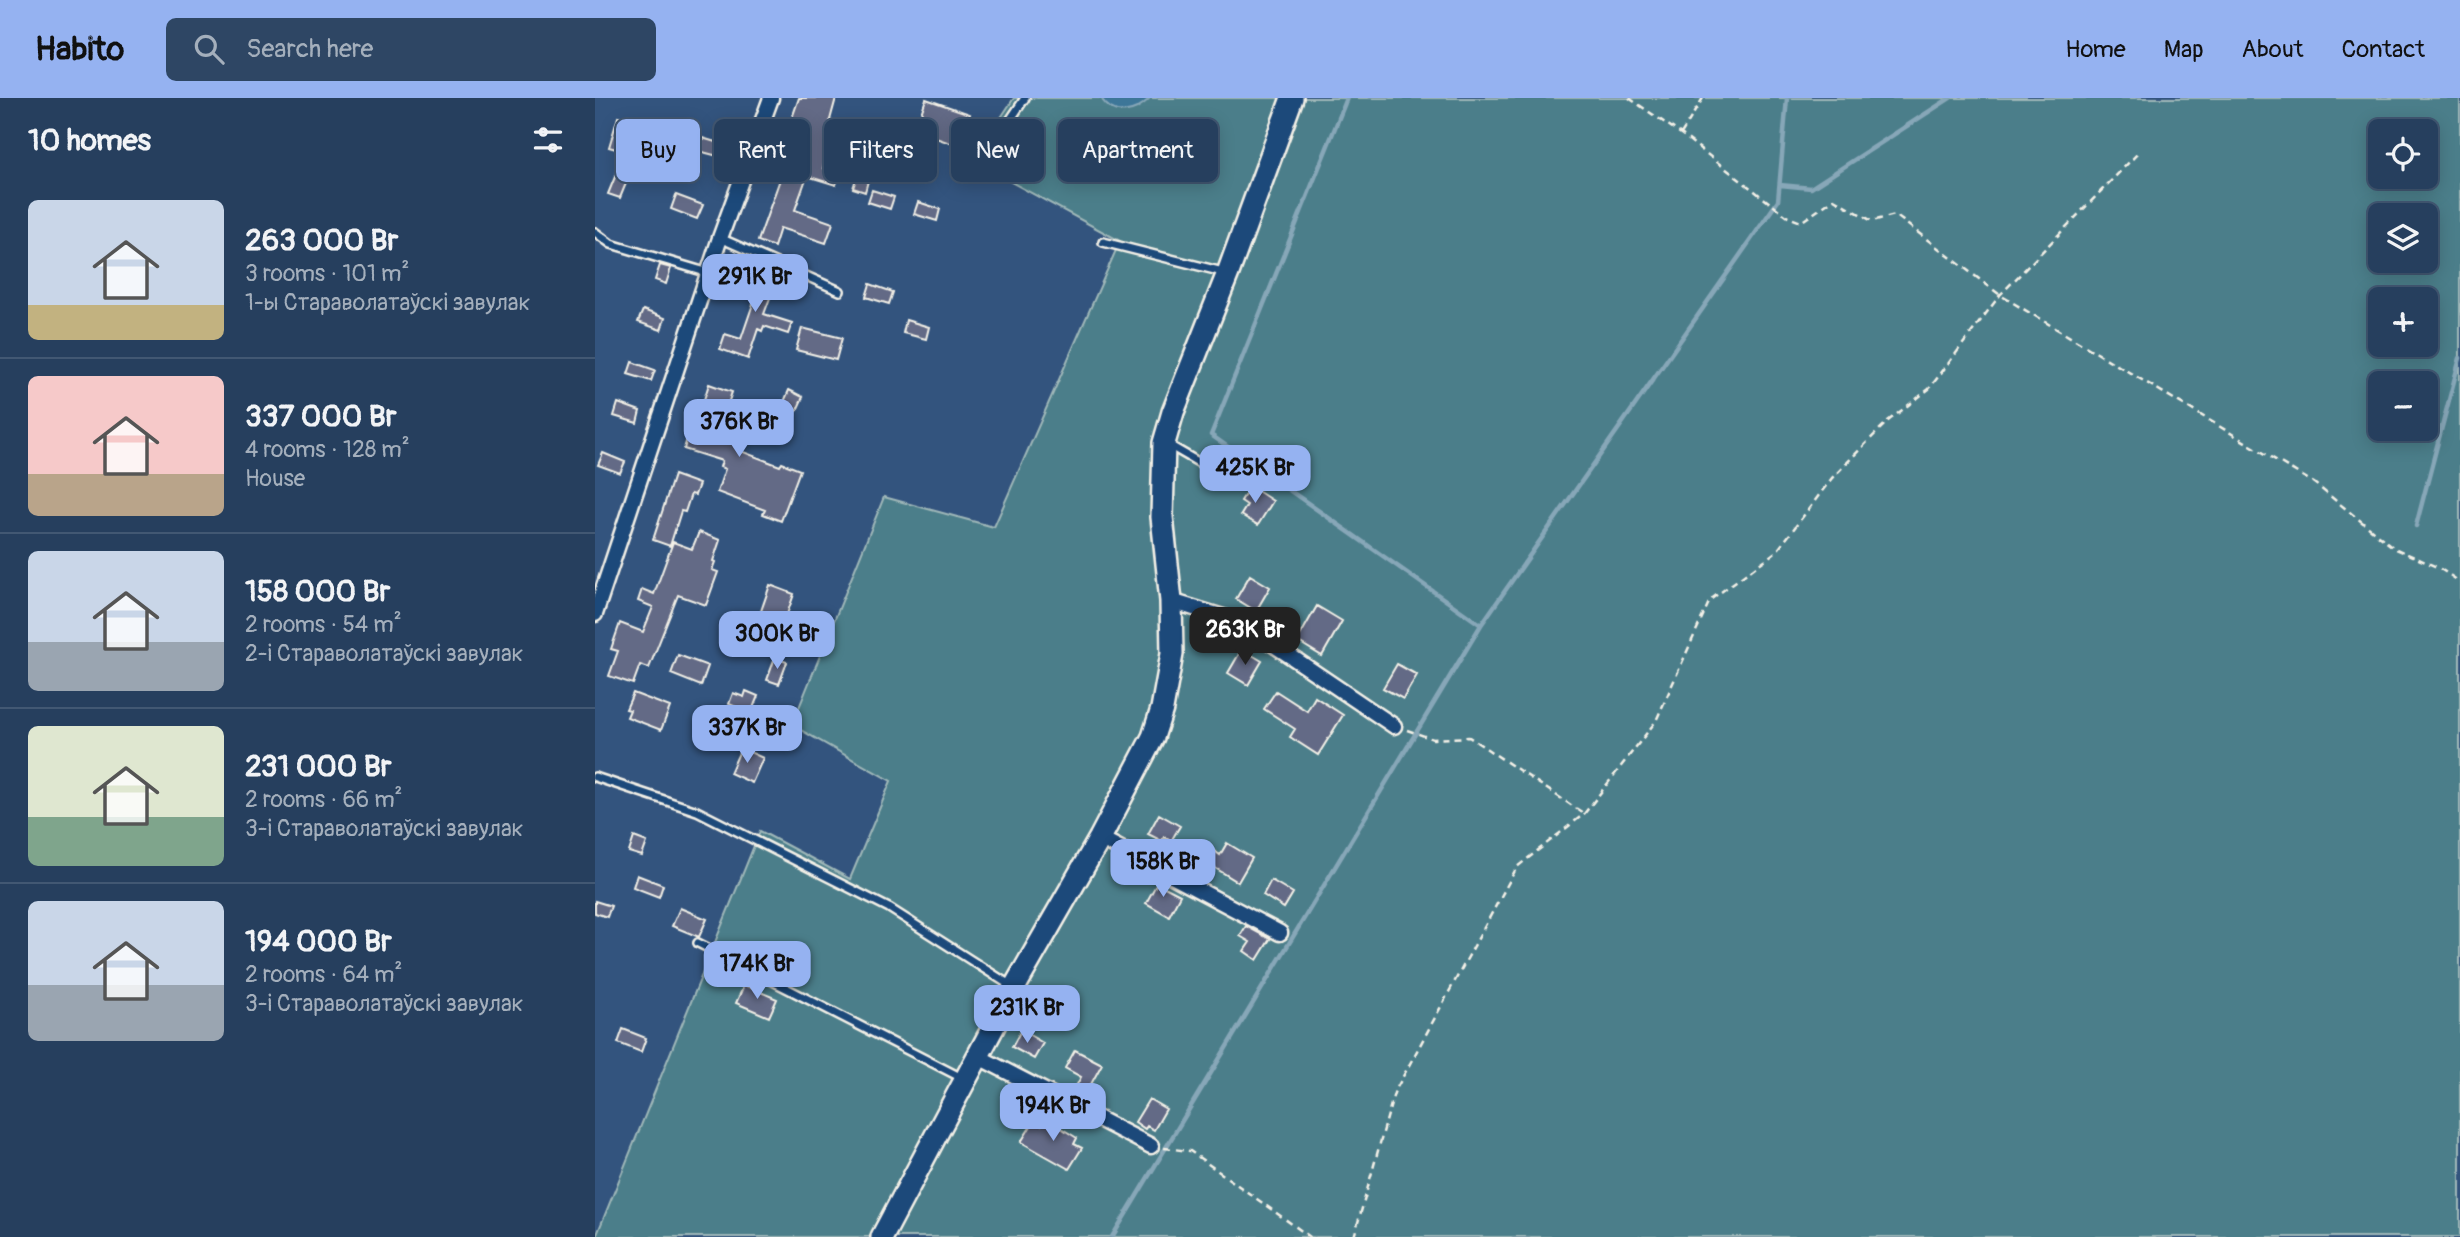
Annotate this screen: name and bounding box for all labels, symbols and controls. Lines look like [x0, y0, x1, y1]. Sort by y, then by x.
search box [166, 18, 656, 81]
text: Habito [35, 29, 124, 70]
icon: search [190, 30, 228, 68]
text: Search here [246, 33, 373, 65]
text: Home [2065, 35, 2126, 64]
text: Map [2164, 35, 2204, 64]
text: About [2242, 35, 2304, 64]
text: Contact [2342, 35, 2425, 64]
chip: Buy [616, 119, 700, 182]
chip: Rent [714, 119, 810, 182]
chip: Filters [824, 119, 937, 182]
chip: New [951, 119, 1044, 182]
chip: Apartment [1058, 119, 1218, 182]
map controls [2368, 119, 2438, 441]
button: locate [2368, 119, 2438, 189]
icon: filters [529, 121, 567, 159]
text: 10 homes [28, 122, 151, 159]
button: layers [2368, 203, 2438, 273]
text: 263 000 Br [245, 222, 398, 259]
icon: home [84, 228, 168, 312]
pin: 291K Br [690, 254, 820, 314]
text: 3 rooms · 101 m² [245, 259, 409, 288]
text: 291K Br [718, 262, 792, 291]
button: + [2368, 287, 2438, 357]
text: 1-ы Стараволатаўскі завулак [245, 288, 530, 317]
button: − [2368, 371, 2438, 441]
text: 337 000 Br [245, 398, 397, 435]
pin: 376K Br [674, 400, 804, 459]
icon: home [84, 404, 168, 488]
text: 376K Br [700, 407, 778, 436]
text: 4 rooms · 128 m² [245, 435, 410, 464]
pin: 425K Br [1190, 446, 1320, 505]
text: 425K Br [1216, 453, 1294, 482]
text: House [245, 464, 305, 493]
text: 158 000 Br [245, 573, 390, 610]
icon: home [84, 579, 168, 663]
pin: 263K Br [1180, 608, 1310, 667]
text: 2 rooms · 54 m² [245, 610, 402, 639]
pin: 300K Br [712, 612, 842, 671]
text: 263K Br [1205, 615, 1285, 644]
text: 300K Br [735, 619, 819, 648]
text: 2-і Стараволатаўскі завулак [245, 639, 523, 668]
pin: 337K Br [682, 706, 812, 765]
text: 337K Br [708, 713, 786, 742]
text: 231 000 Br [245, 748, 392, 785]
icon: home [84, 754, 168, 838]
text: 2 rooms · 66 m² [245, 785, 402, 814]
text: 3-і Стараволатаўскі завулак [245, 814, 523, 843]
pin: 158K Br [1098, 840, 1228, 899]
text: 158K Br [1126, 847, 1200, 876]
text: 194 000 Br [245, 923, 392, 960]
icon: home [84, 929, 168, 1013]
pin: 174K Br [692, 942, 822, 1001]
text: 174K Br [720, 949, 794, 978]
text: 2 rooms · 64 m² [245, 960, 402, 989]
pin: 231K Br [962, 986, 1092, 1045]
text: 3-і Стараволатаўскі завулак [245, 989, 523, 1018]
text: 231K Br [990, 993, 1064, 1022]
pin: 194K Br [988, 1084, 1118, 1143]
text: 194K Br [1016, 1091, 1090, 1120]

